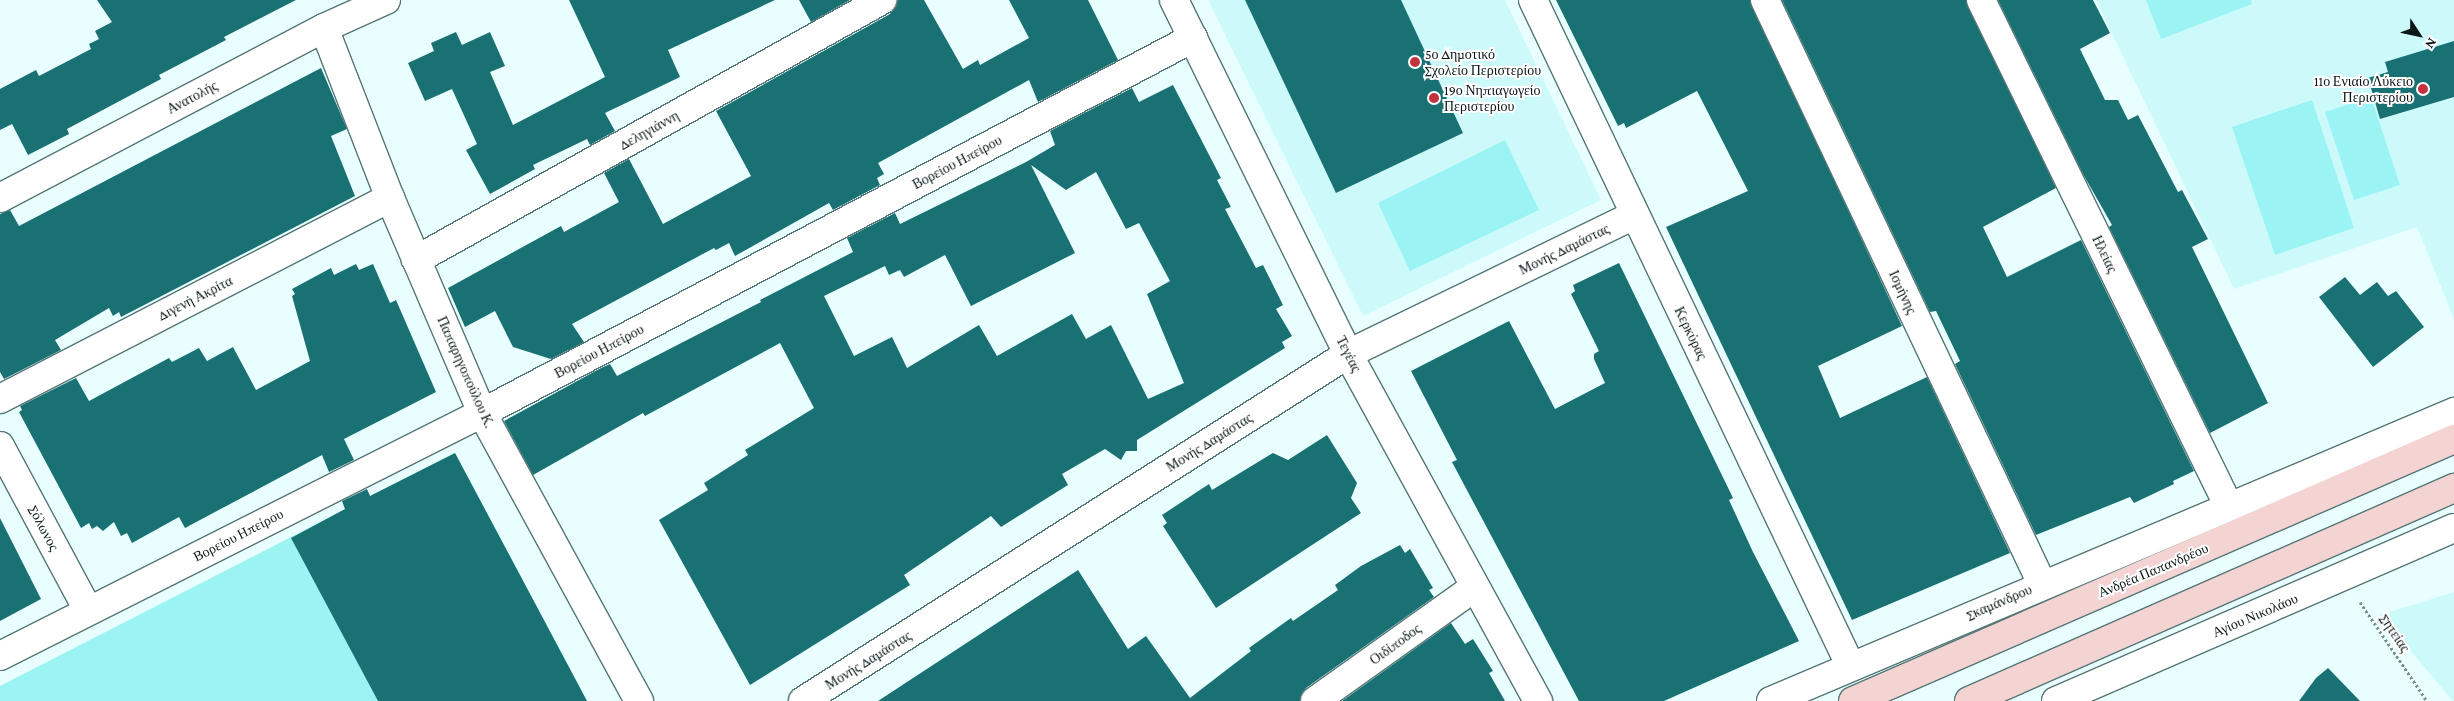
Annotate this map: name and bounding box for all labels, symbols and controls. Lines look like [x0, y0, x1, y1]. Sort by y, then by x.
north arrow [2394, 10, 2444, 60]
text: N [2422, 35, 2441, 52]
place label: 5ο Δημοτικό Σχολείο Περιστερίου [1425, 46, 1541, 78]
marker: 5ο Δημοτικό Σχολείο Περιστερίου [1409, 56, 1421, 68]
place label: 11ο Ενιαίο Λύκειο Περιστερίου [2314, 73, 2413, 105]
street label: Ανατολής [164, 77, 220, 117]
place label: 19ο Νηπιαγωγείο Περιστερίου [1444, 82, 1541, 114]
marker: 11ο Ενιαίο Λύκειο Περιστερίου [2417, 83, 2429, 95]
marker: 19ο Νηπιαγωγείο Περιστερίου [1428, 92, 1440, 104]
street label: Δεληγιάννη [616, 107, 682, 153]
street label: Βορείου Ηπείρου [909, 131, 1005, 193]
street label: Μονής Δαμάστας [1516, 220, 1612, 278]
street label: Ηλείας [2089, 233, 2121, 275]
street label: Ισμήνης [1886, 268, 1920, 316]
street label: Διγενή Ακρίτα [155, 272, 235, 324]
street label: Κερκύρας [1671, 304, 1711, 362]
street label: Παπαρηγοπούλου Κ. [434, 314, 498, 430]
street label: Βορείου Ηπείρου [551, 320, 647, 382]
street label: Τεγέας [1333, 333, 1365, 375]
street label: Μονής Δαμάστας [1163, 409, 1255, 475]
street label: Σόλωνος [25, 503, 63, 553]
street label: Βορείου Ηπείρου [190, 505, 286, 565]
street label: Ανδρέα Παπανδρέου [2095, 539, 2211, 601]
street label: Σκαμάνδρου [1964, 581, 2034, 623]
street label: Αγίου Νικολάου [2210, 589, 2300, 641]
street label: Σητείας [2376, 611, 2414, 655]
street label: Οιδίποδος [1366, 620, 1424, 668]
street label: Μονής Δαμάστας [822, 627, 914, 693]

